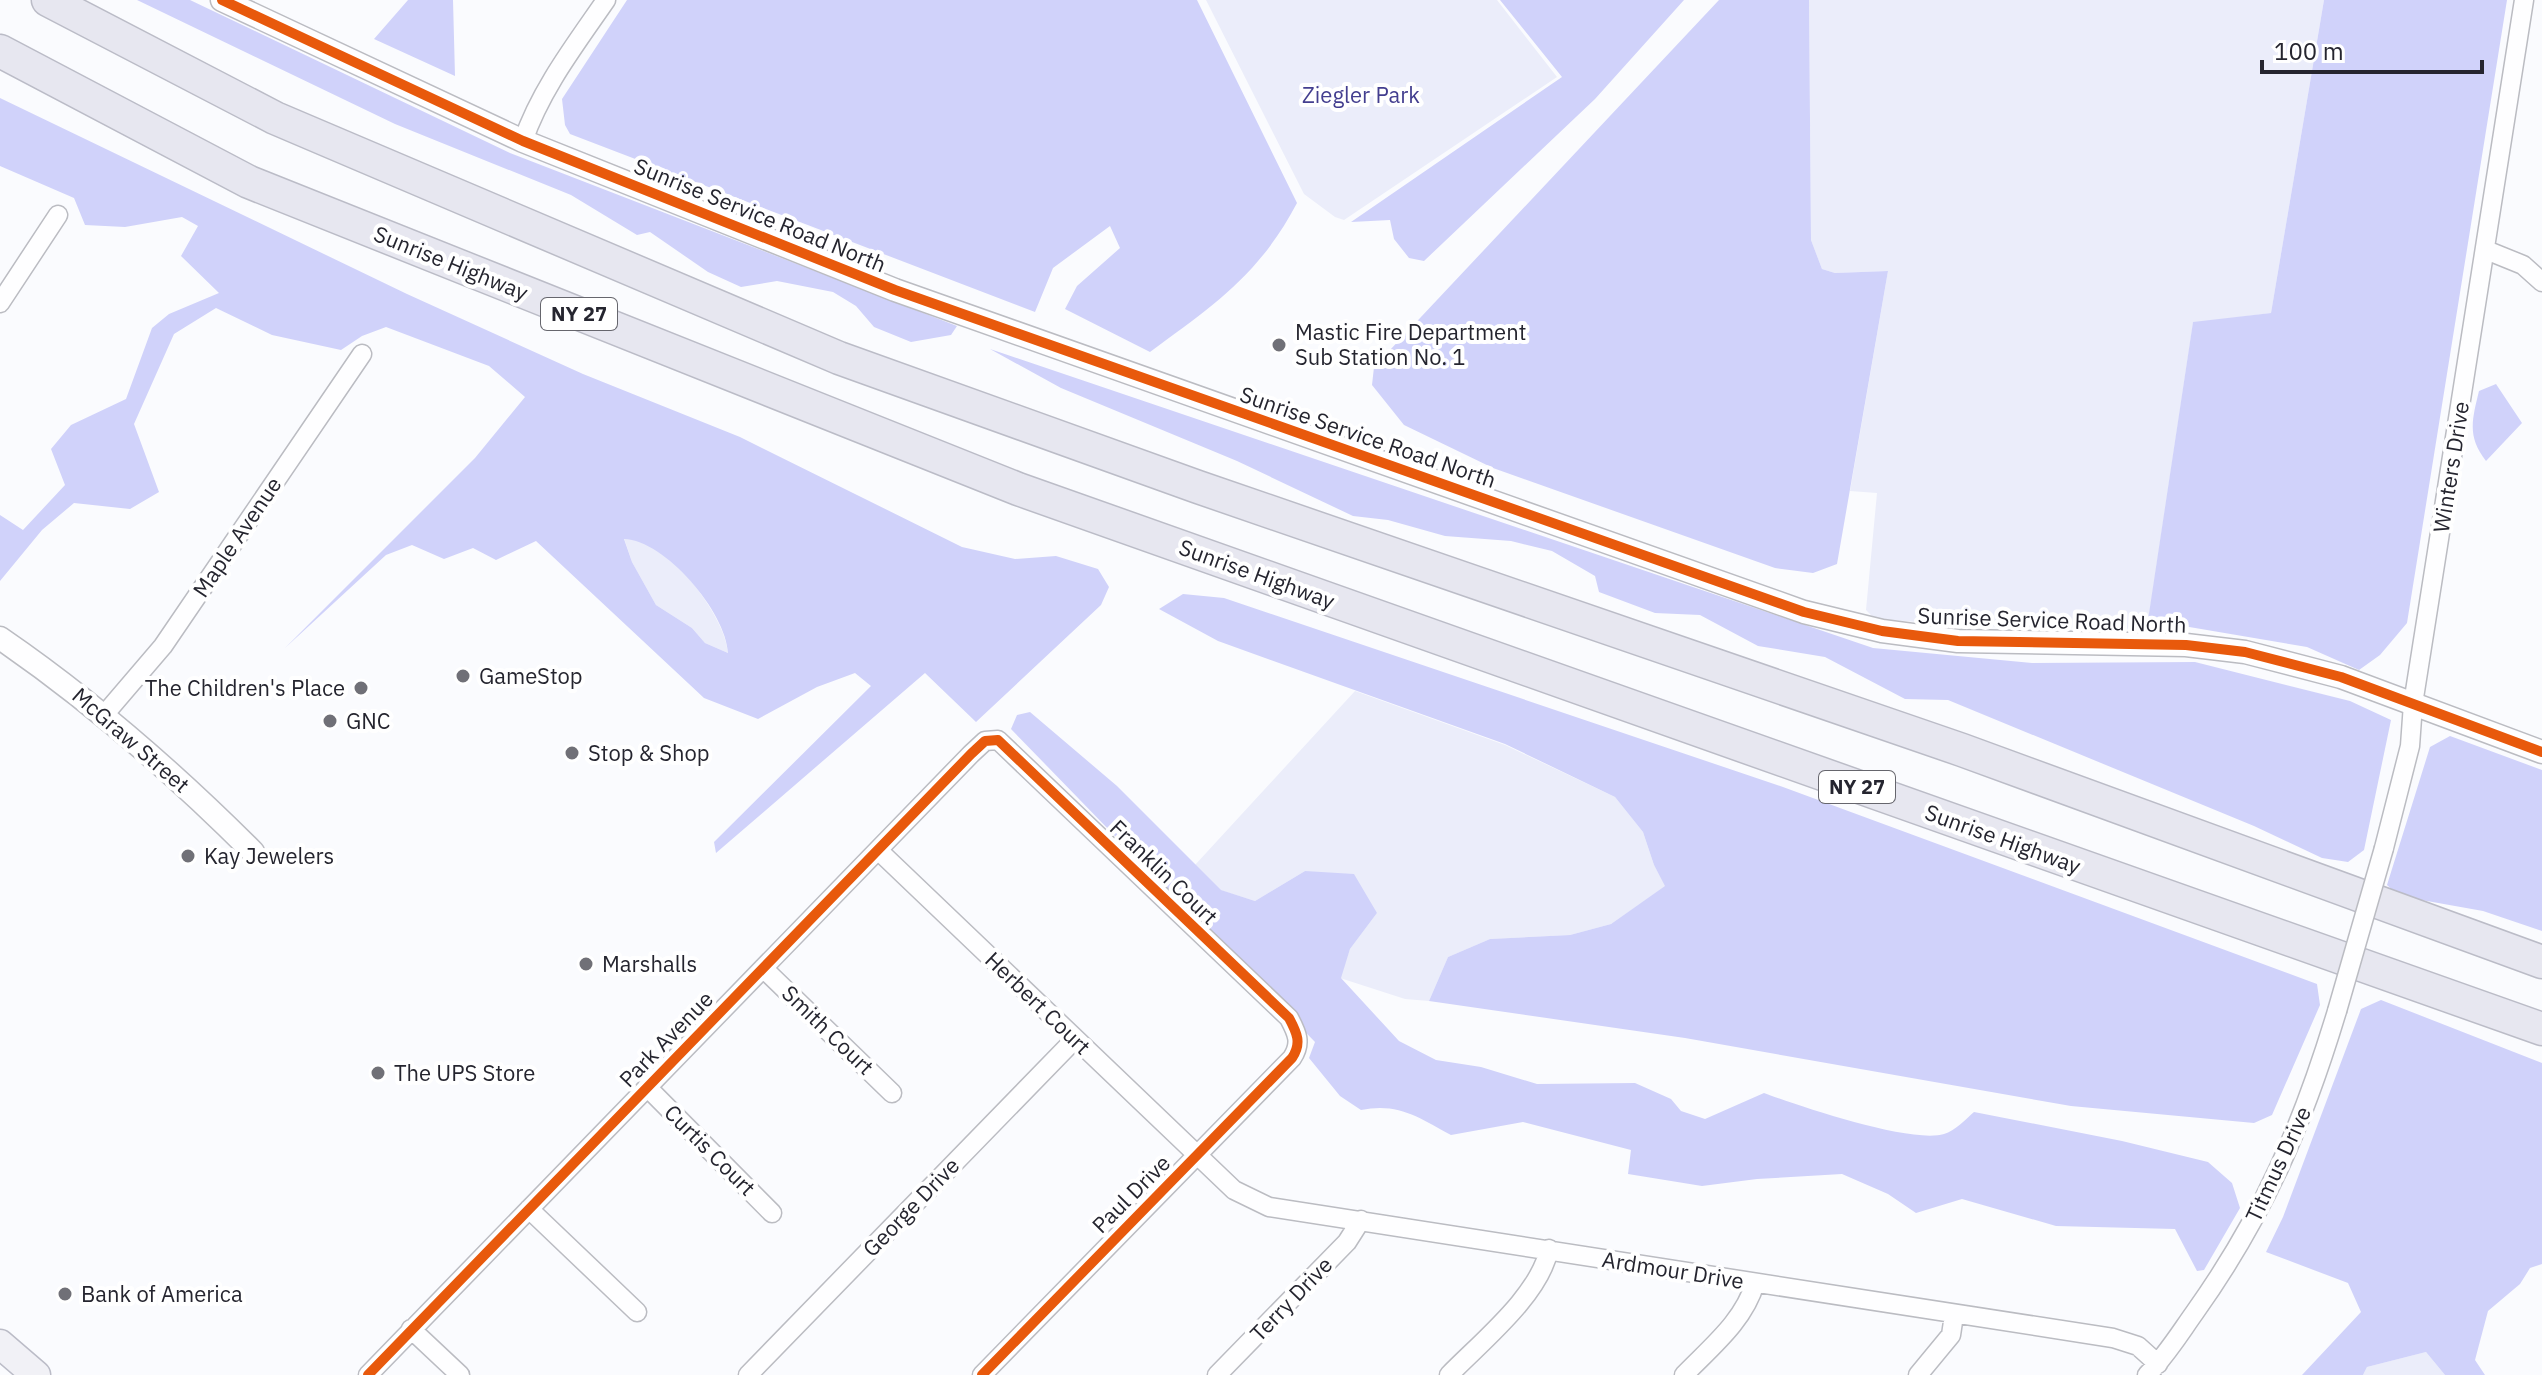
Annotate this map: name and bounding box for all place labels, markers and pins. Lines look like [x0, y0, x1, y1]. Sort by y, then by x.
place label: Mastic Fire Department Sub Station No. 1 [1295, 317, 1526, 371]
marker: Mastic Fire Department Sub Station No. 1 [1270, 336, 1288, 354]
place label: GameStop [479, 661, 583, 690]
marker: GameStop [454, 667, 472, 685]
place label: The Children's Place [145, 673, 345, 702]
marker: The Children's Place [352, 679, 370, 697]
place label: GNC [346, 706, 391, 735]
marker: GNC [321, 712, 339, 730]
place label: Stop & Shop [588, 738, 710, 767]
marker: Stop & Shop [563, 744, 581, 762]
place label: Kay Jewelers [204, 841, 334, 870]
marker: Kay Jewelers [179, 847, 197, 865]
place label: Marshalls [602, 949, 697, 978]
marker: Marshalls [577, 955, 595, 973]
place label: The UPS Store [394, 1058, 535, 1087]
marker: The UPS Store [369, 1064, 387, 1082]
place label: Bank of America [81, 1279, 243, 1308]
marker: Bank of America [56, 1285, 74, 1303]

